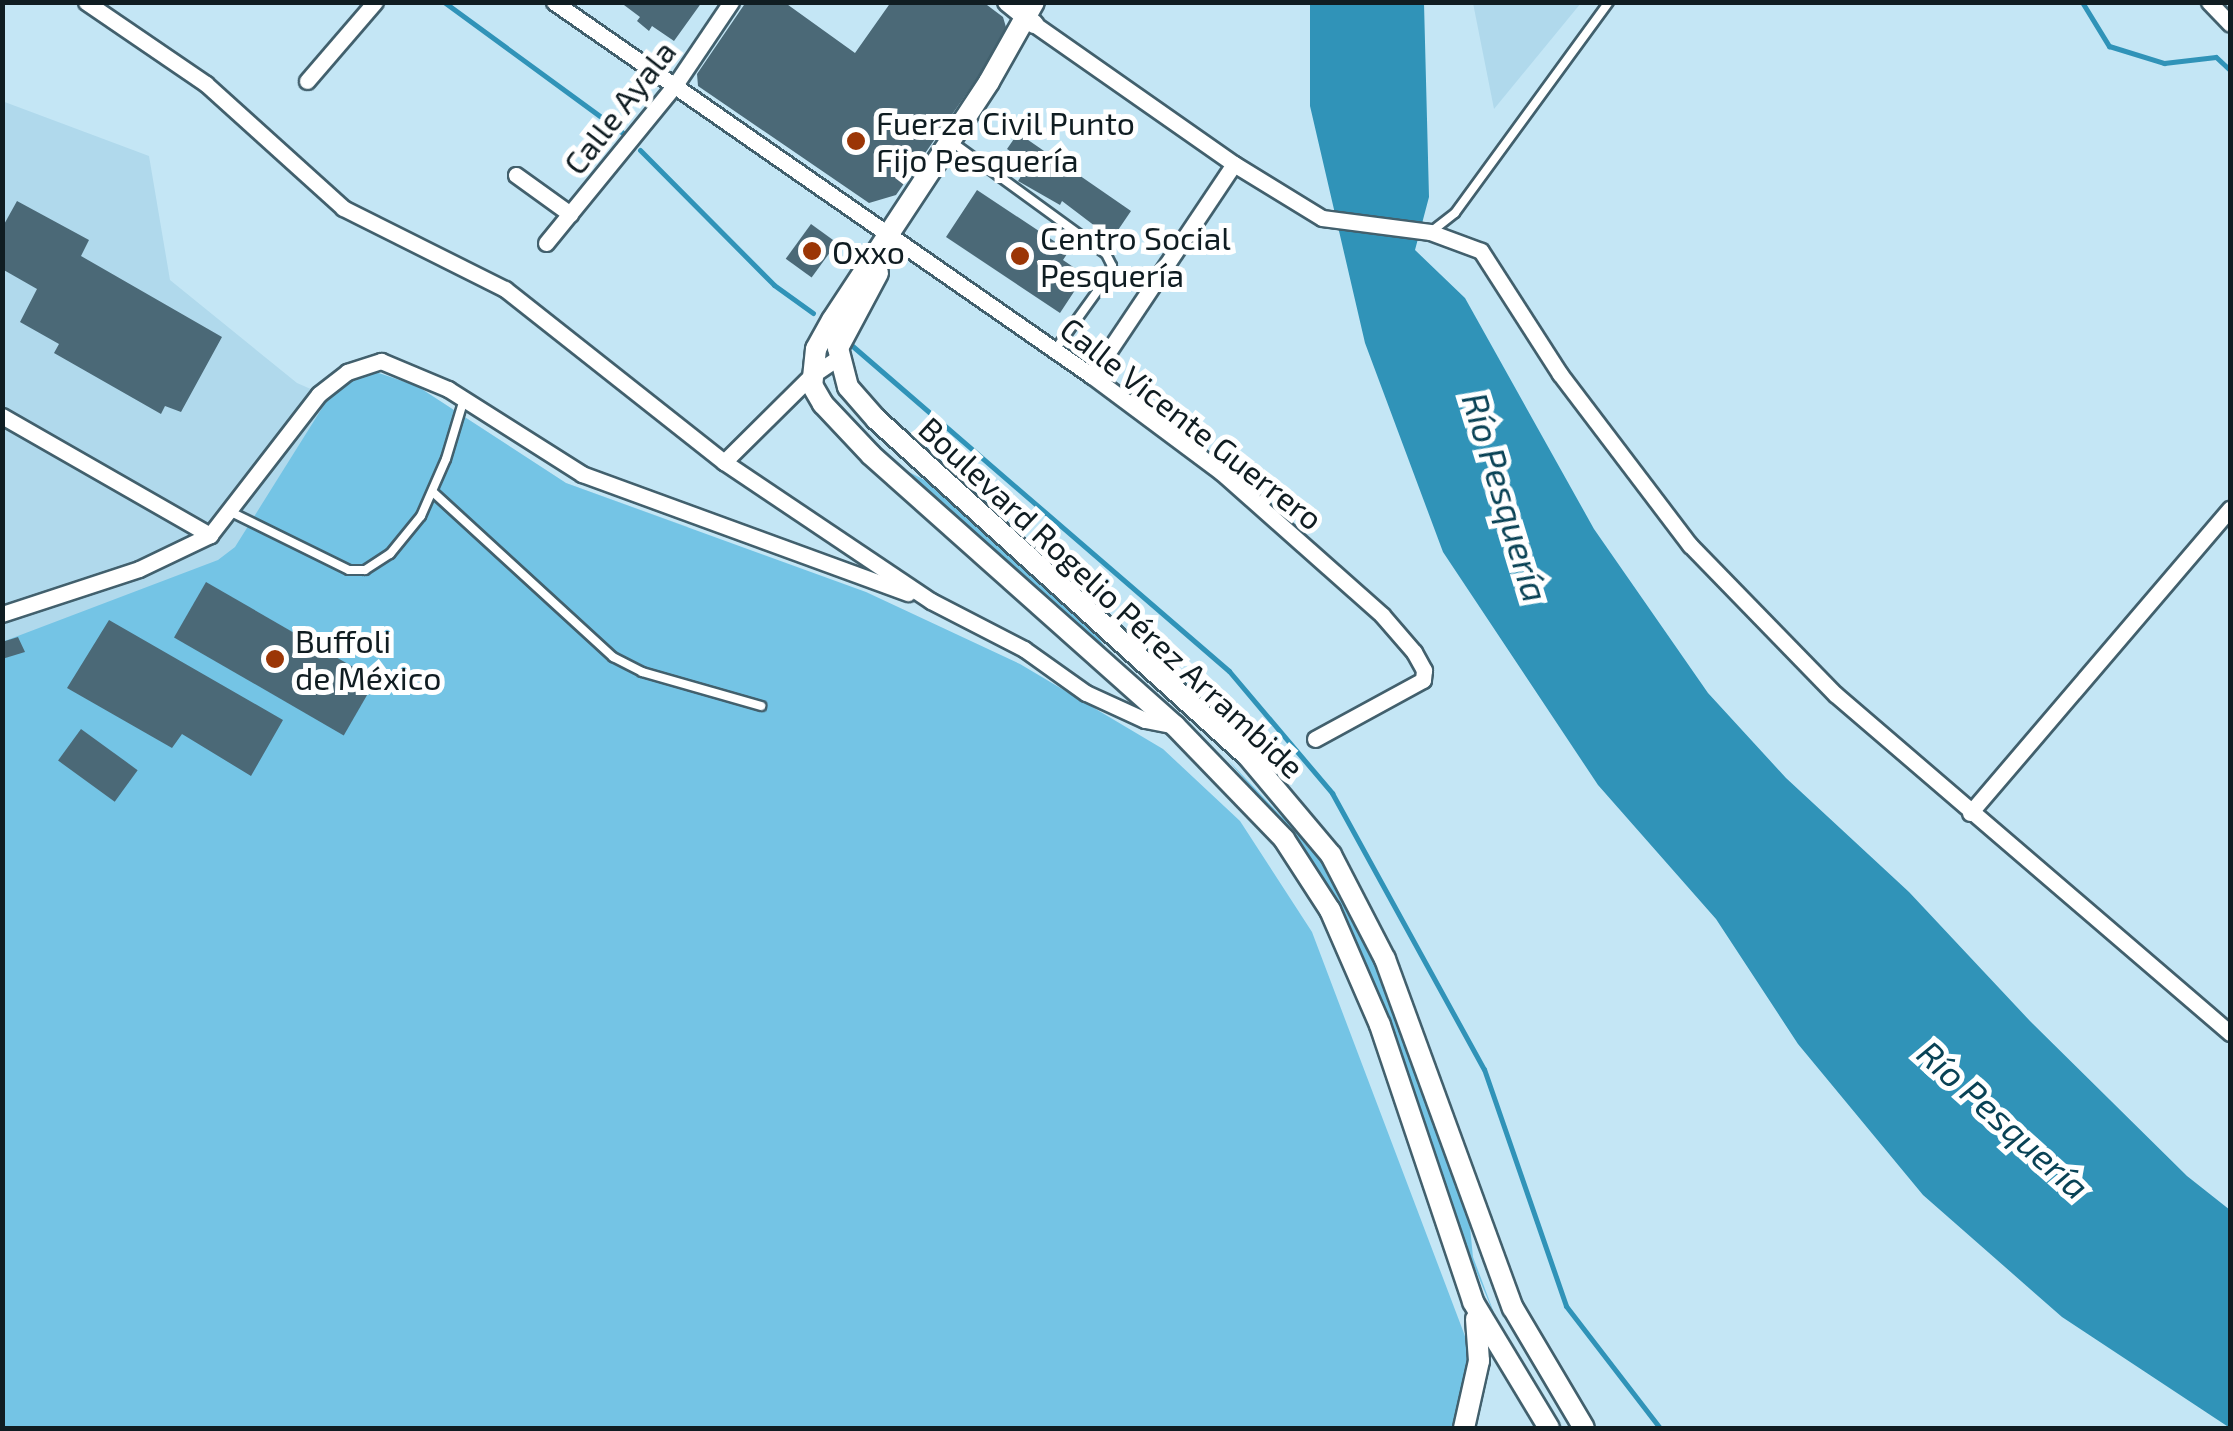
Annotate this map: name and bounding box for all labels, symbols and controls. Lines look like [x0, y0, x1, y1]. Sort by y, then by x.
street label: Calle Ayala [555, 32, 683, 182]
place label: Fuerza Civil Punto Fijo Pesquería [876, 104, 1136, 179]
marker: Fuerza Civil Punto Fijo Pesquería [845, 130, 867, 152]
place label: Centro Social Pesquería [1040, 219, 1231, 294]
place label: Oxxo [832, 232, 905, 270]
marker: Oxxo [801, 240, 823, 262]
marker: Centro Social Pesquería [1009, 245, 1031, 267]
street label: Calle Vicente Guerrero [1053, 309, 1331, 537]
water label: Río Pesquería [1454, 388, 1558, 606]
street label: Boulevard Rogelio Pérez Arrambide [912, 408, 1312, 786]
place label: Buffoli de México [295, 622, 441, 697]
marker: Buffoli de México [264, 648, 286, 670]
water label: Río Pesquería [1910, 1031, 2098, 1207]

